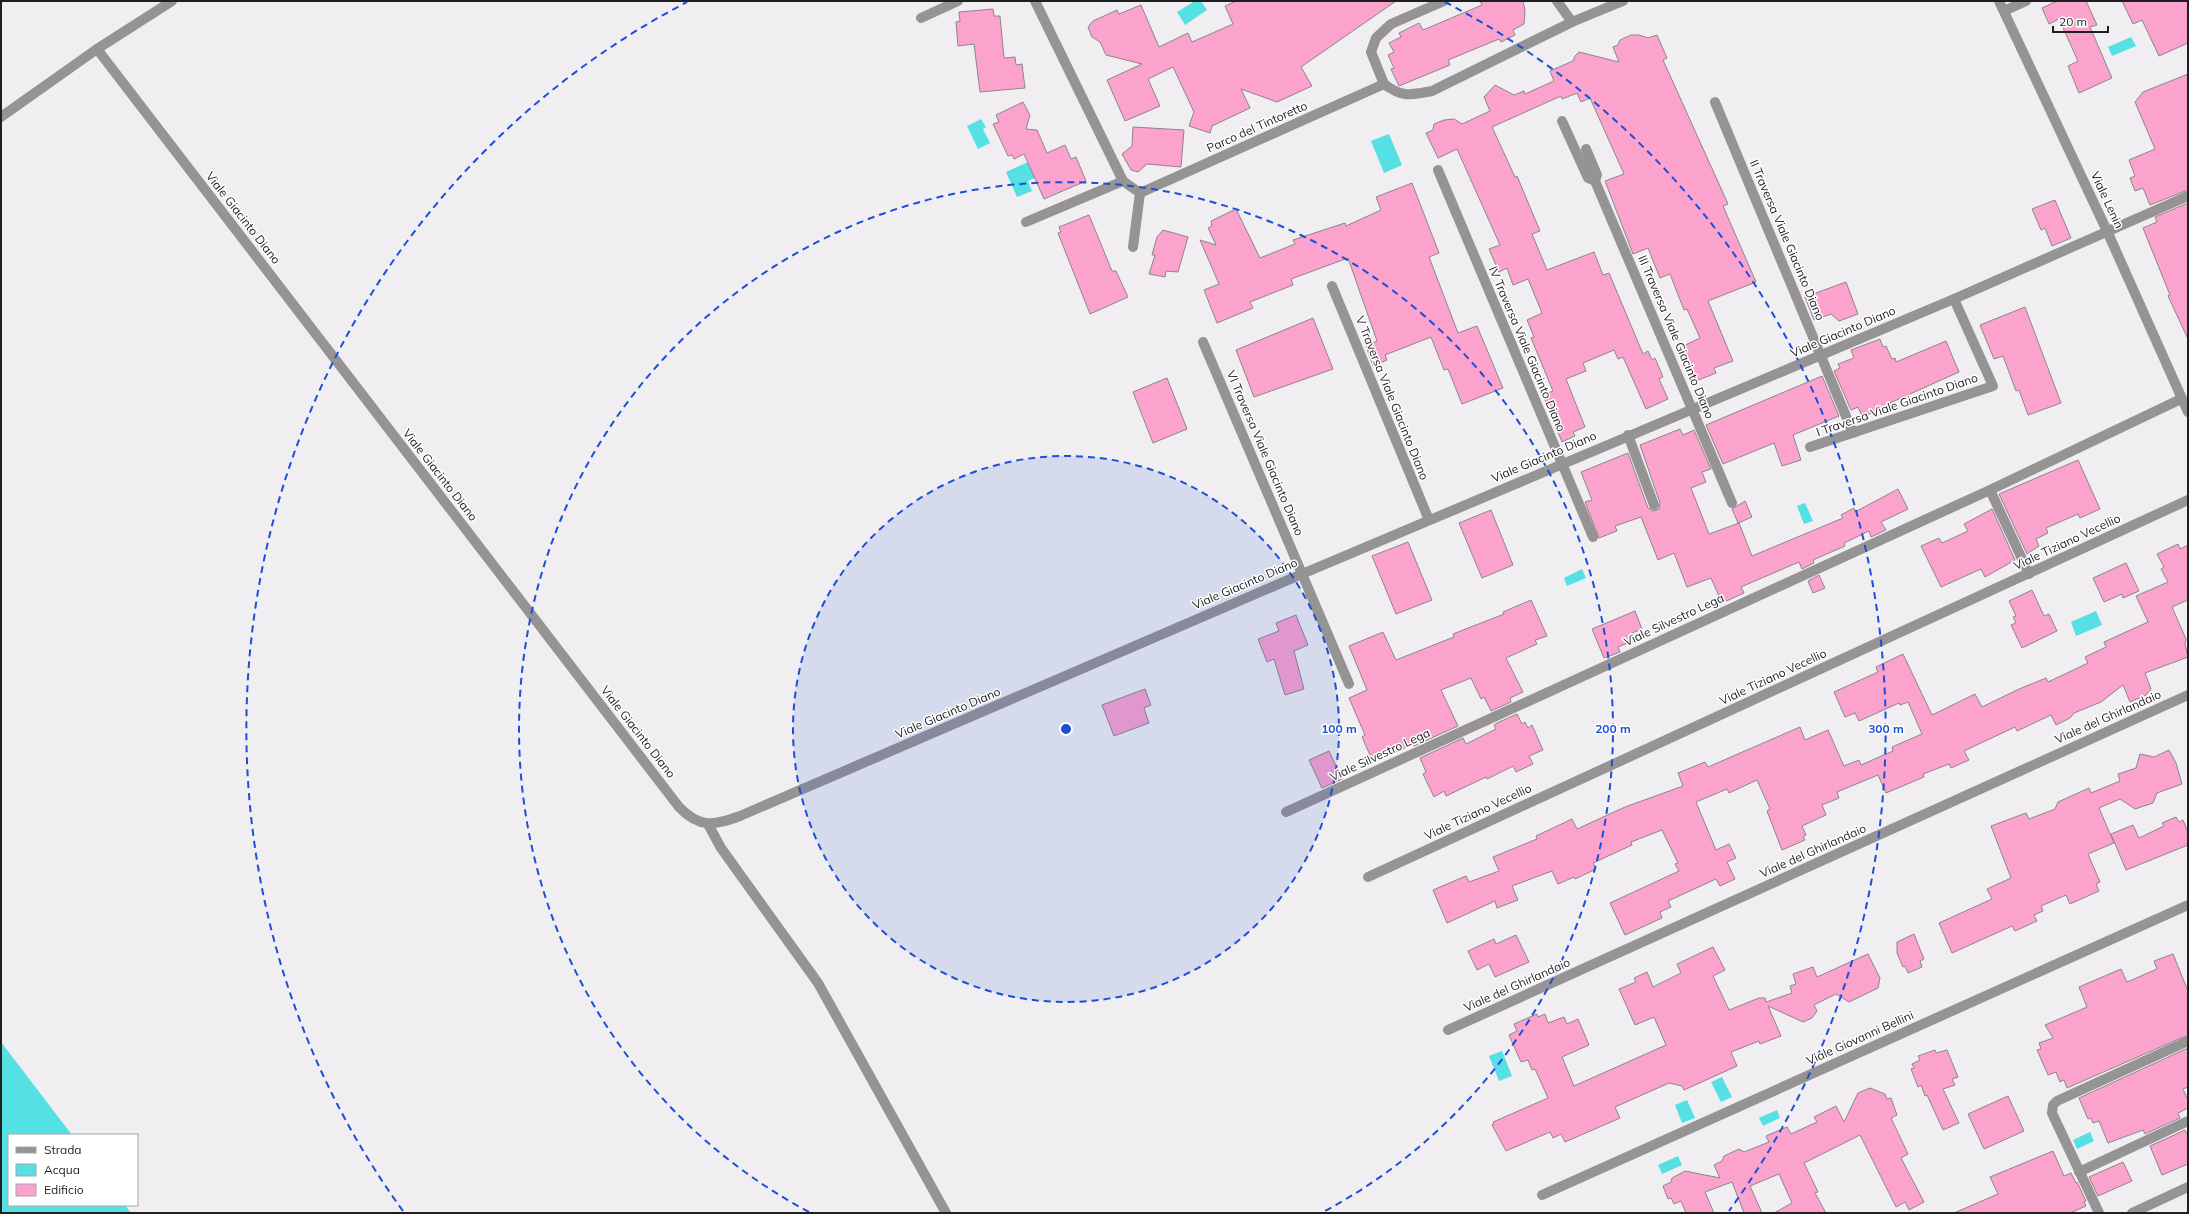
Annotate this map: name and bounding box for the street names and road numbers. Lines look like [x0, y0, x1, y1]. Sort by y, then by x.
street label: Parco del Tintoretto [1204, 98, 1310, 155]
street label: II Traversa Viale Giacinto Diano [1747, 157, 1828, 323]
street label: Viale Giacinto Diano [203, 169, 284, 267]
street label: Viale Lenin [2088, 169, 2127, 231]
street label: III Traversa Viale Giacinto Diano [1635, 253, 1718, 421]
street label: IV Traversa Viale Giacinto Diano [1486, 264, 1569, 434]
street label: Viale Giacinto Diano [1788, 303, 1898, 360]
street label: V Traversa Viale Giacinto Diano [1353, 314, 1432, 482]
street label: VI Traversa Viale Giacinto Diano [1224, 368, 1307, 538]
street label: I Traversa Viale Giacinto Diano [1814, 370, 1980, 439]
street label: Viale Giacinto Diano [400, 426, 481, 524]
street label: Viale Giacinto Diano [1489, 428, 1599, 485]
street label: Viale Tiziano Vecellio [2011, 510, 2123, 573]
street label: Viale Giacinto Diano [1190, 555, 1300, 612]
street label: Viale Silvestro Lega [1621, 590, 1726, 649]
street label: Viale Tiziano Vecellio [1717, 645, 1829, 708]
street label: Viale Giacinto Diano [598, 683, 679, 781]
street label: Viale Giacinto Diano [893, 684, 1003, 741]
street label: Viale del Ghirlandaio [2052, 686, 2163, 747]
street label: Viale Silvestro Lega [1327, 725, 1432, 784]
street label: Viale Tiziano Vecellio [1422, 780, 1534, 843]
street label: Viale del Ghirlandaio [1757, 820, 1868, 881]
street label: Viale del Ghirlandaio [1461, 954, 1572, 1015]
street label: Viale Giovanni Bellini [1804, 1007, 1916, 1068]

